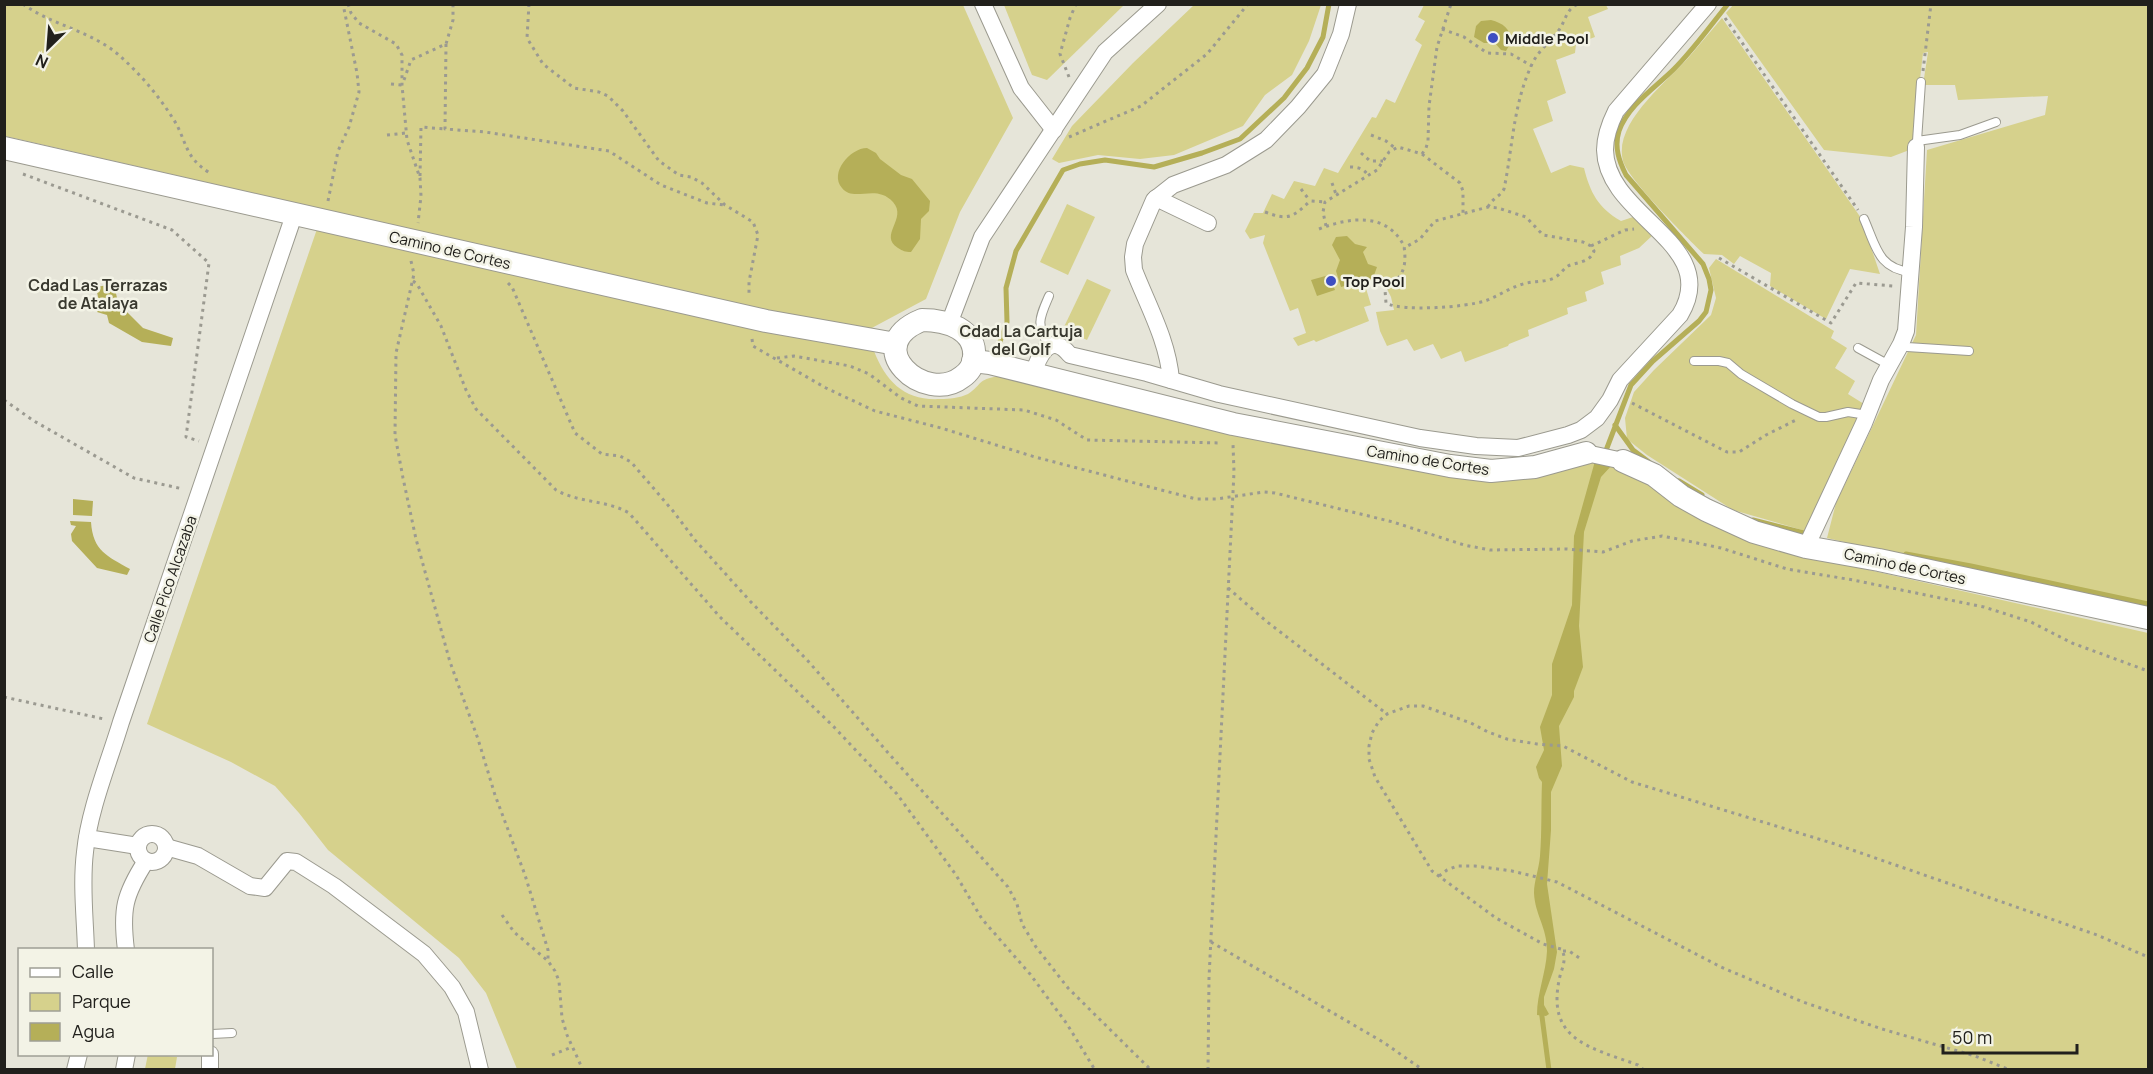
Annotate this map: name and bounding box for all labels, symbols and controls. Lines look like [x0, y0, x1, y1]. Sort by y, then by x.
north arrow [18, 18, 78, 78]
place label: Middle Pool [1505, 28, 1589, 49]
marker: Middle Pool [1486, 31, 1500, 45]
text: N [32, 49, 52, 74]
street label: Camino de Cortes [387, 226, 513, 274]
place label: Top Pool [1343, 271, 1405, 292]
district label: Cdad Las Terrazas de Atalaya [28, 274, 168, 314]
marker: Top Pool [1324, 274, 1338, 288]
district label: Cdad La Cartuja del Golf [959, 320, 1083, 360]
street label: Camino de Cortes [1365, 440, 1491, 480]
street label: Calle Pico Alcazaba [138, 513, 202, 645]
street label: Camino de Cortes [1842, 543, 1968, 589]
legend [18, 948, 213, 1056]
text: Calle [72, 959, 114, 983]
text: Parque [72, 989, 131, 1013]
scale bar [1943, 1017, 2076, 1055]
text: Agua [72, 1019, 115, 1043]
text: 50 m [1952, 1025, 1992, 1049]

